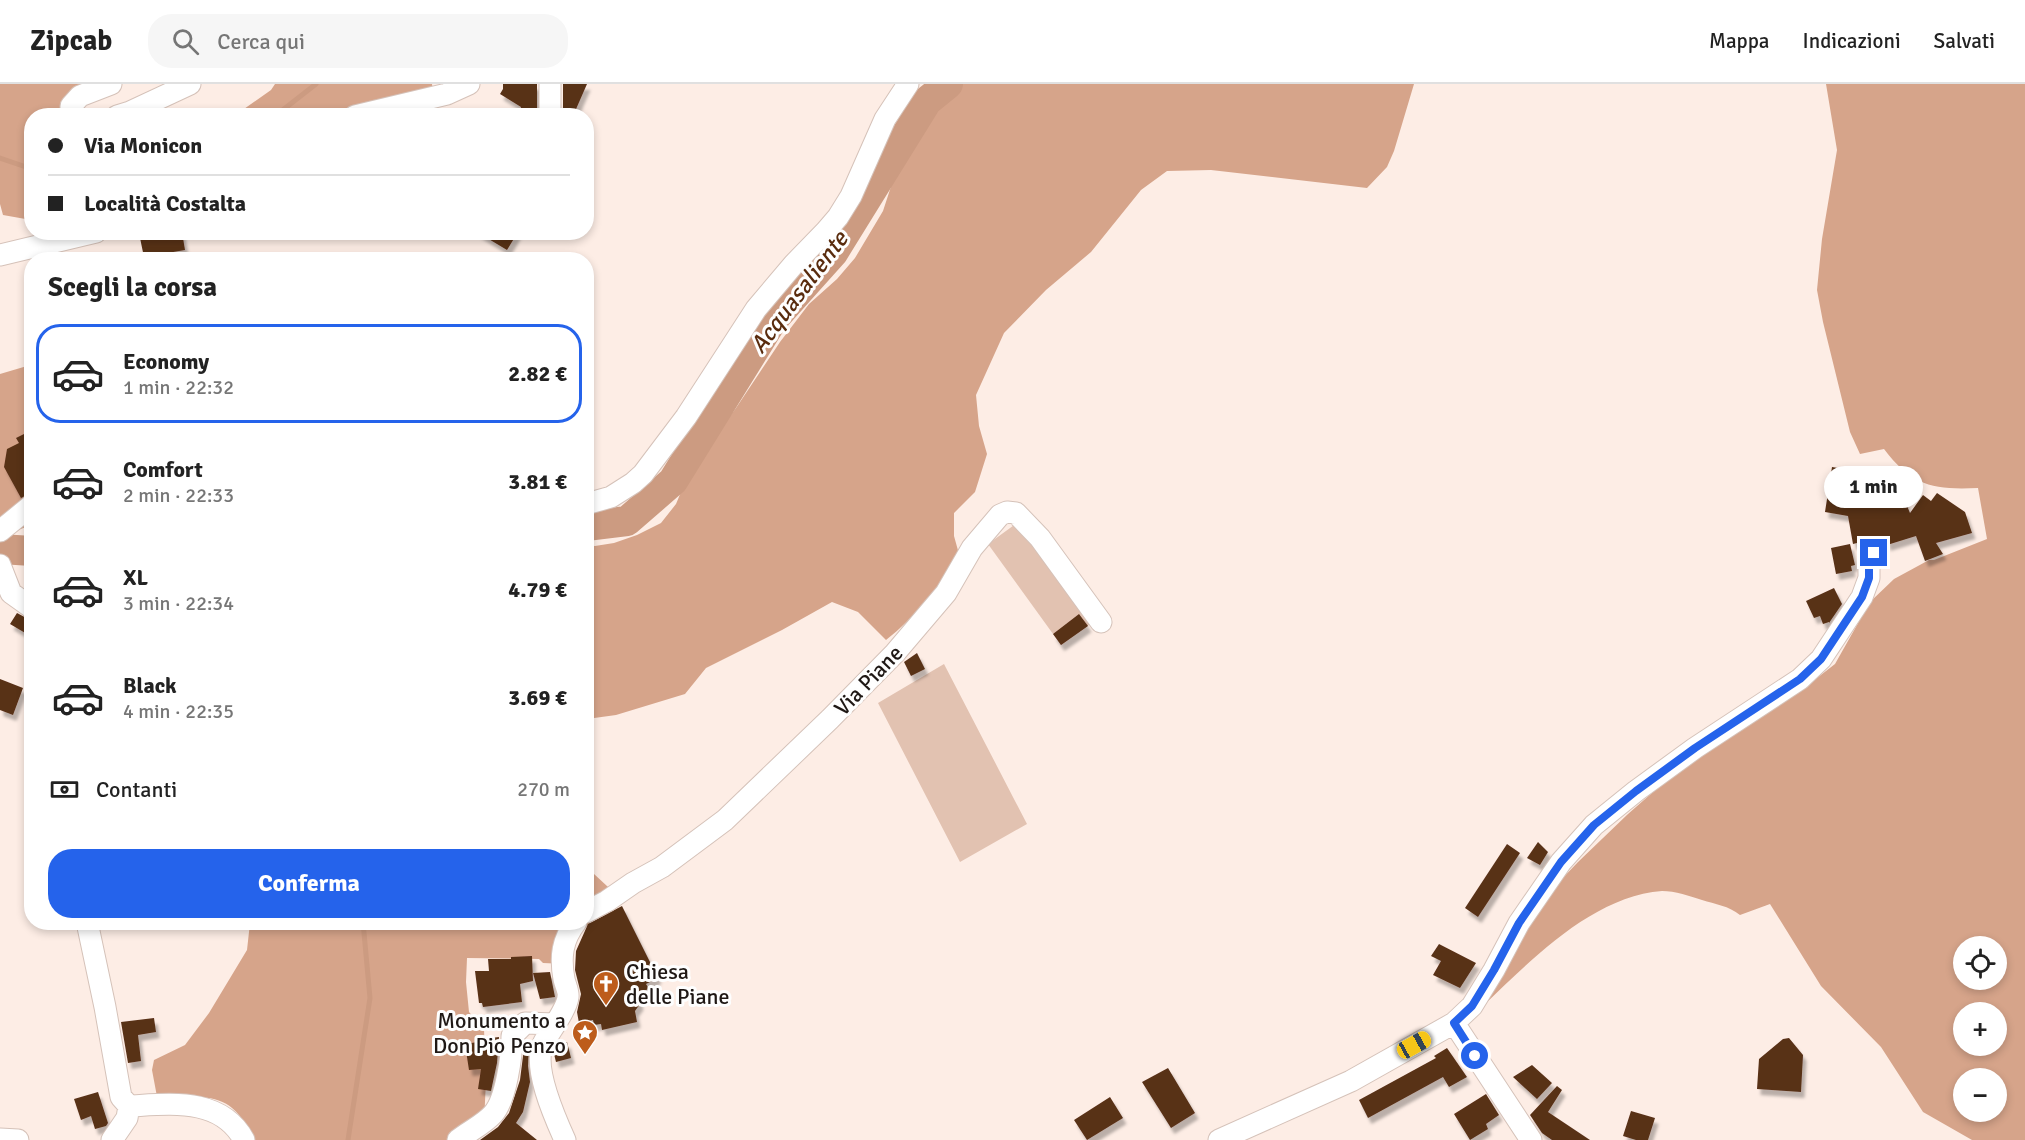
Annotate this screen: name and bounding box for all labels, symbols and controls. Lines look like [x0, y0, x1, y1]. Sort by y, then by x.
search box [148, 14, 568, 68]
text: Zipcab [30, 24, 112, 58]
icon: search [169, 25, 202, 58]
text: Cerca qui [217, 28, 305, 55]
text: Mappa [1709, 28, 1770, 54]
text: Indicazioni [1803, 28, 1901, 54]
text: Salvati [1934, 28, 1995, 54]
text: Via Monicon [84, 132, 202, 159]
text: Località Costalta [84, 190, 246, 217]
water label: Acquasaliente [743, 224, 855, 359]
text: Scegli la corsa [48, 271, 217, 304]
icon: car [51, 347, 105, 401]
text: Economy [123, 348, 209, 375]
text: 2.82 € [508, 360, 567, 387]
text: 1 min · 22:32 [123, 375, 234, 400]
icon: car [51, 455, 105, 509]
text: Comfort [123, 456, 203, 483]
callout: 1 min [1824, 466, 1924, 508]
text: 3.81 € [508, 468, 567, 495]
text: 1 min [1849, 474, 1898, 499]
text: 2 min · 22:33 [123, 483, 234, 508]
route end [1860, 539, 1887, 566]
icon: car [51, 563, 105, 617]
text: XL [123, 564, 148, 591]
text: 4.79 € [508, 576, 567, 603]
text: 3 min · 22:34 [123, 591, 234, 616]
street label: Via Piane [828, 640, 908, 721]
icon: car [51, 671, 105, 725]
text: Black [123, 672, 177, 699]
text: 3.69 € [508, 684, 567, 711]
text: 4 min · 22:35 [123, 699, 234, 724]
icon: cash [48, 773, 81, 806]
text: Contanti [96, 776, 177, 803]
text: 270 m [517, 777, 570, 802]
button: Conferma [48, 849, 570, 918]
map controls [1953, 936, 2007, 1122]
button: locate [1953, 936, 2007, 990]
place label: Chiesa delle Piane [626, 958, 730, 1010]
church icon: Chiesa delle Piane [591, 969, 621, 1007]
button: + [1953, 1002, 2007, 1056]
place label: Monumento a Don Pio Penzo [433, 1007, 566, 1059]
place icon: Monumento a Don Pio Penzo [570, 1018, 600, 1056]
car [1394, 1028, 1434, 1062]
route start [1461, 1042, 1488, 1069]
button: − [1953, 1068, 2007, 1122]

